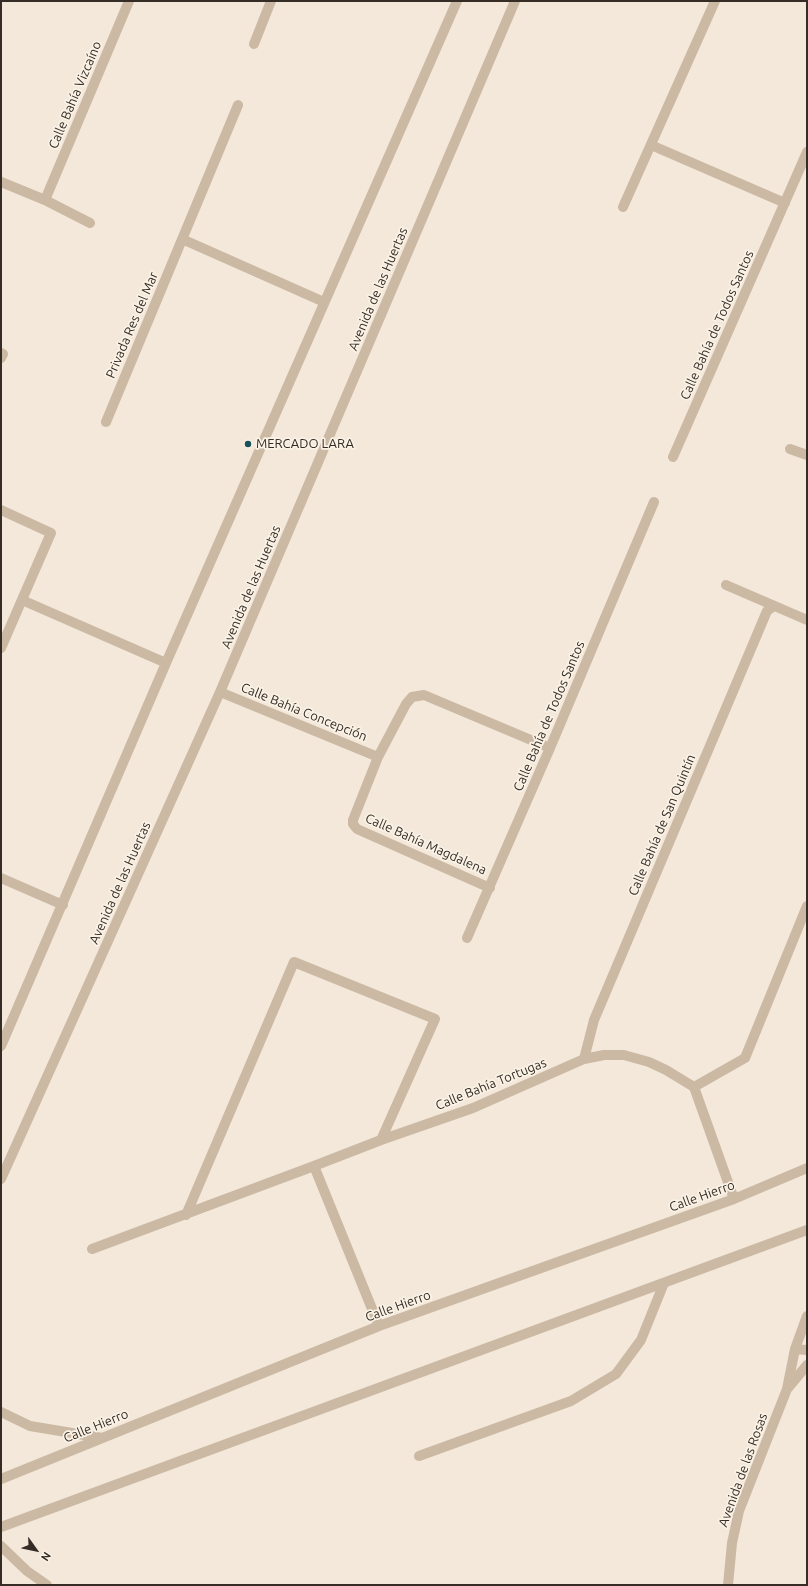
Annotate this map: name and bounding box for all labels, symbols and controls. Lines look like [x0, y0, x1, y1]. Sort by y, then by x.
street label: Calle Bahía Vizcaíno [45, 39, 105, 151]
street label: Avenida de las Huertas [345, 225, 411, 353]
street label: Calle Bahía de Todos Santos [677, 248, 757, 402]
street label: Privada Res del Mar [103, 269, 161, 381]
place label: MERCADO LARA [256, 436, 354, 452]
marker: MERCADO LARA [243, 439, 253, 449]
street label: Avenida de las Huertas [218, 523, 284, 651]
street label: Calle Bahía de Todos Santos [510, 638, 588, 794]
street label: Calle Bahía Concepción [239, 680, 369, 744]
street label: Calle Bahía de San Quintín [625, 752, 699, 898]
street label: Calle Bahía Magdalena [363, 810, 489, 878]
street label: Avenida de las Huertas [86, 819, 154, 947]
street label: Calle Bahía Tortugas [433, 1055, 549, 1113]
street label: Calle Hierro [667, 1177, 737, 1215]
street label: Calle Hierro [363, 1287, 433, 1325]
street label: Calle Hierro [61, 1406, 131, 1446]
street label: Avenida de las Rosas [715, 1411, 771, 1529]
north arrow [16, 1530, 56, 1570]
text: N [39, 1550, 53, 1563]

